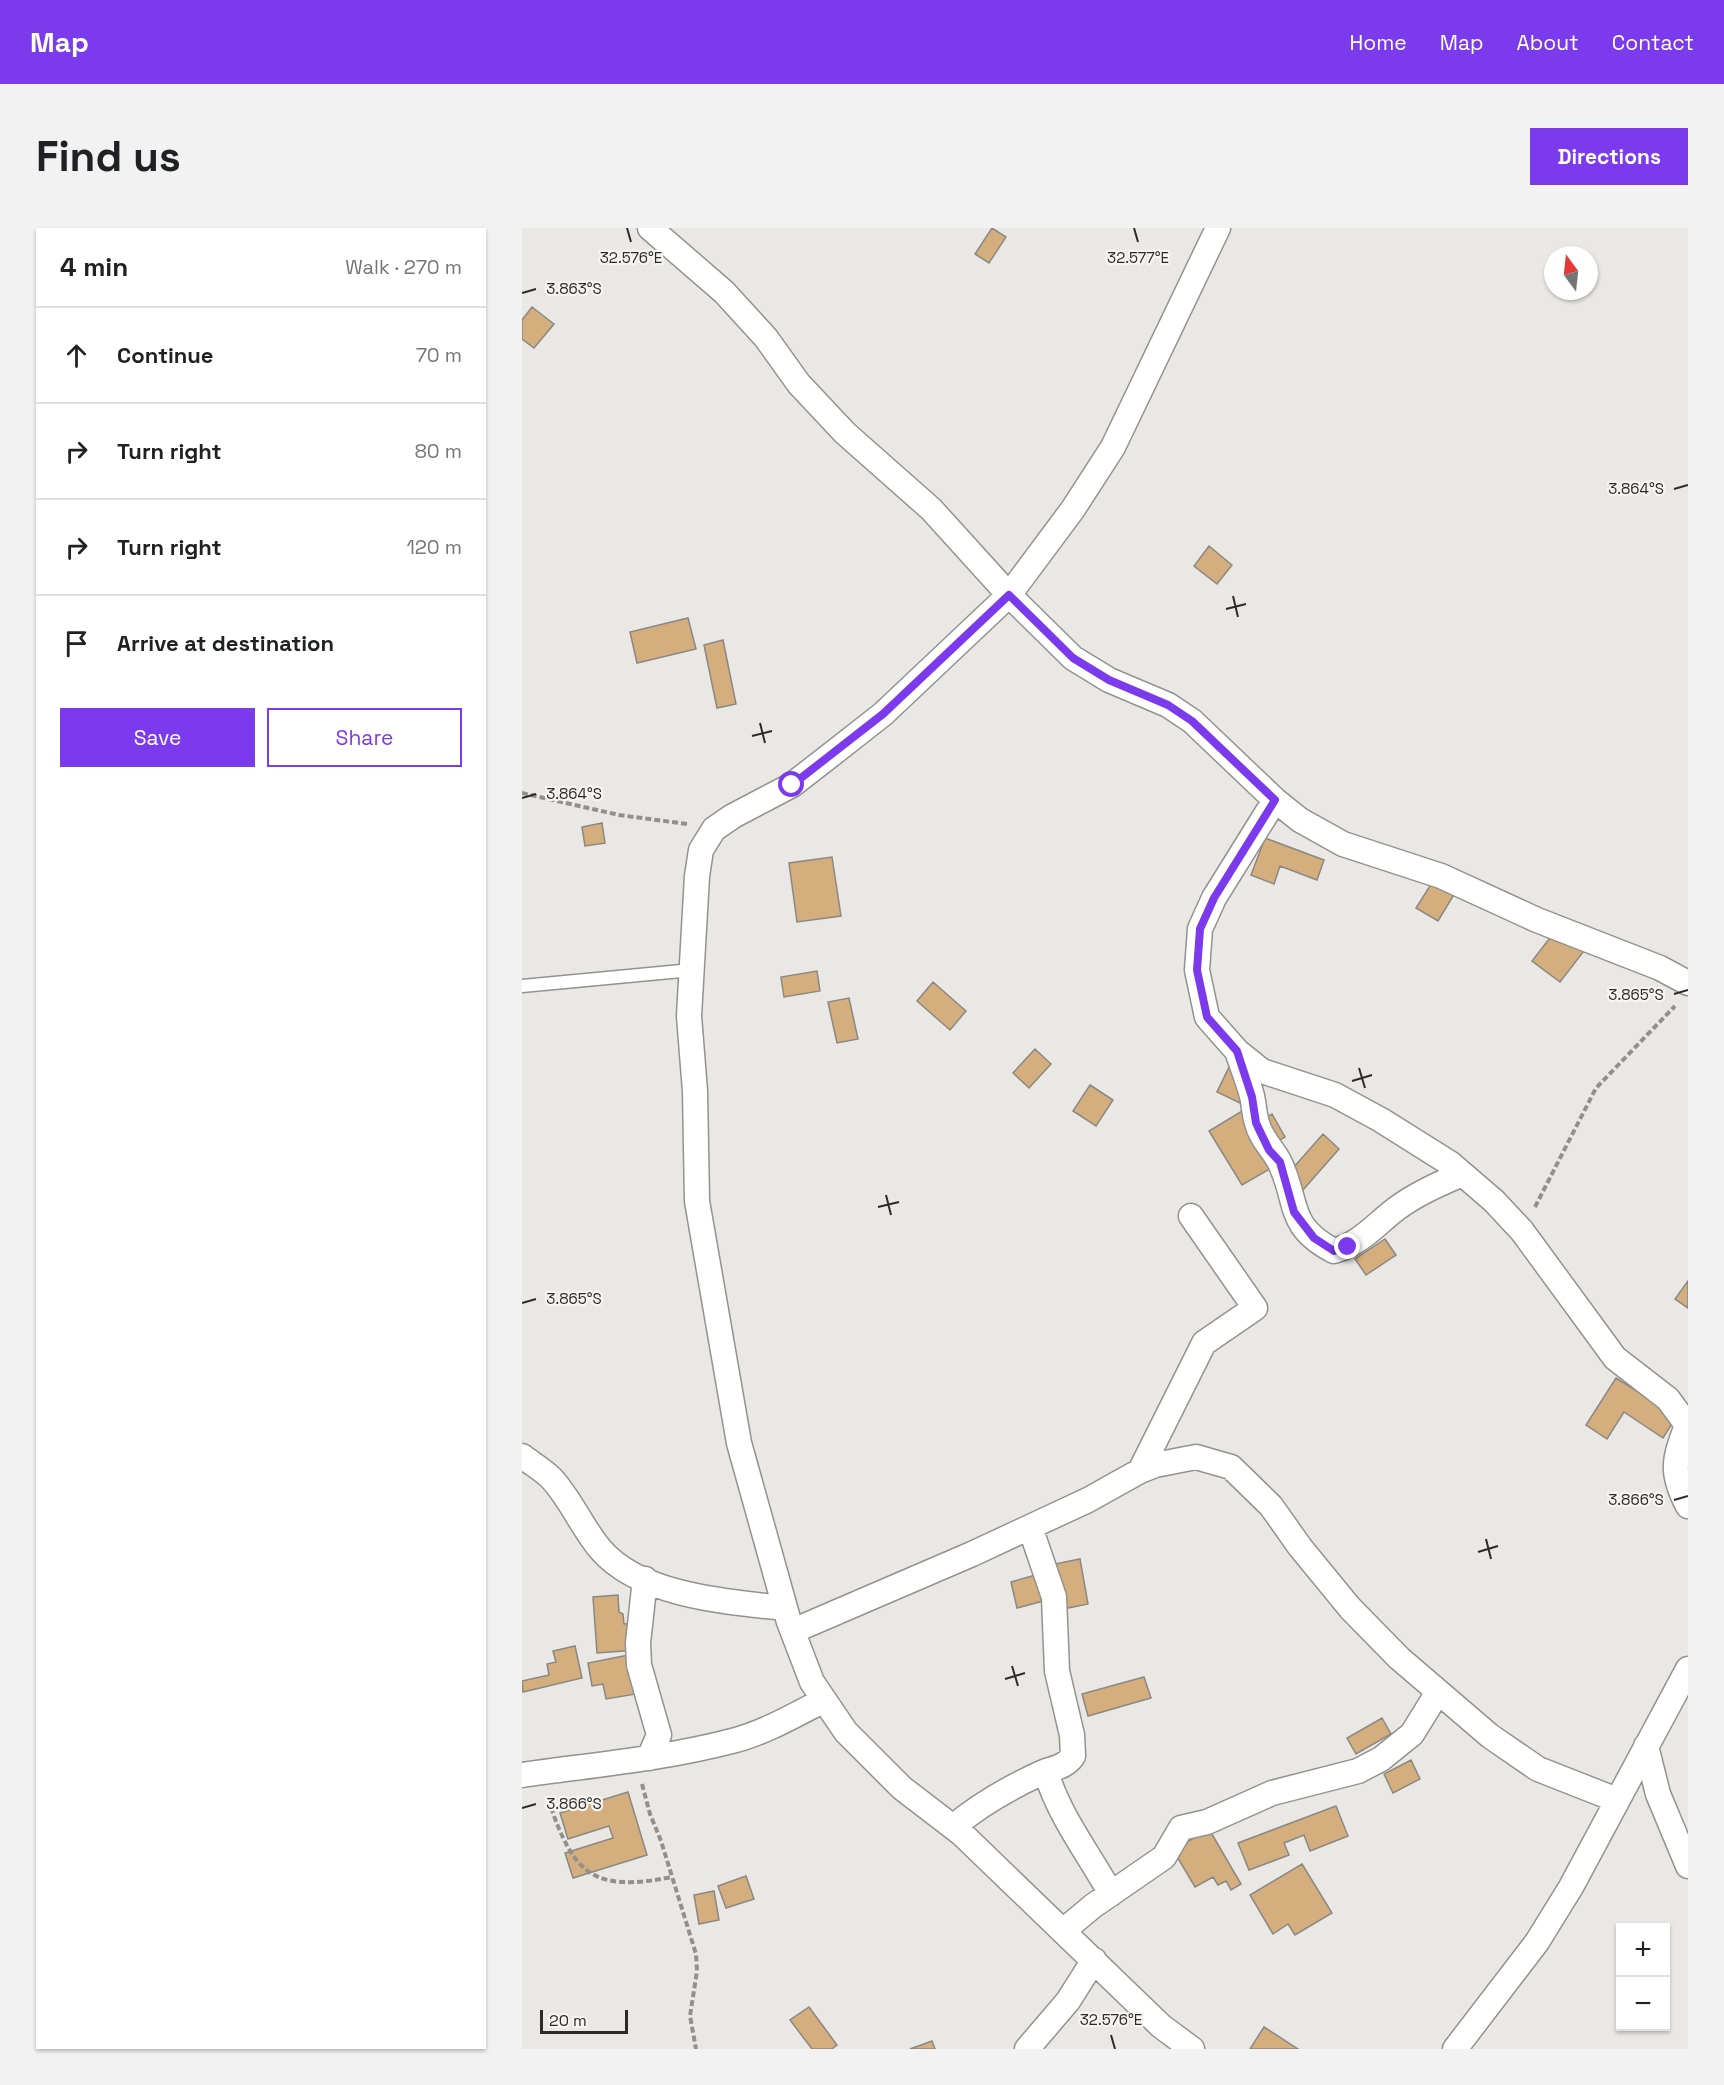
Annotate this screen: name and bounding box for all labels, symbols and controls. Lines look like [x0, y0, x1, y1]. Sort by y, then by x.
text: Map [30, 24, 89, 60]
text: Home [1349, 29, 1407, 56]
text: Map [1440, 29, 1484, 56]
text: About [1517, 29, 1579, 56]
text: Contact [1612, 29, 1694, 56]
button: Directions [1530, 128, 1688, 185]
text: Find us [36, 130, 181, 183]
north arrow [1544, 246, 1598, 300]
text: 32.576°E [600, 248, 662, 267]
text: 32.577°E [1107, 248, 1169, 267]
text: 4 min [60, 250, 128, 284]
text: Walk · 270 m [345, 254, 462, 280]
text: 3.863°S [546, 279, 602, 298]
icon: ahead [60, 339, 93, 372]
text: Continue [117, 341, 213, 369]
text: 70 m [416, 342, 462, 368]
icon: right [60, 435, 93, 468]
text: Turn right [117, 437, 222, 465]
text: 80 m [414, 438, 462, 464]
text: 3.864°S [1608, 479, 1664, 498]
icon: right [60, 531, 93, 564]
text: Turn right [117, 533, 222, 561]
text: 120 m [406, 534, 462, 560]
icon: arrive [60, 627, 93, 660]
text: Arrive at destination [117, 629, 334, 657]
button: Save [60, 708, 255, 767]
button: Share [267, 708, 462, 767]
route start [778, 771, 804, 797]
text: 3.864°S [546, 784, 602, 803]
text: 3.865°S [1608, 985, 1664, 1004]
route end [1334, 1233, 1360, 1259]
text: 3.865°S [546, 1289, 602, 1308]
text: 3.866°S [1608, 1490, 1664, 1509]
text: 3.866°S [546, 1794, 602, 1813]
map controls [1616, 1923, 1670, 2031]
button: + [1616, 1923, 1670, 1977]
button: − [1616, 1977, 1670, 2031]
scale bar [540, 2007, 628, 2034]
text: 20 m [549, 2010, 587, 2031]
text: 32.576°E [1080, 2010, 1142, 2029]

